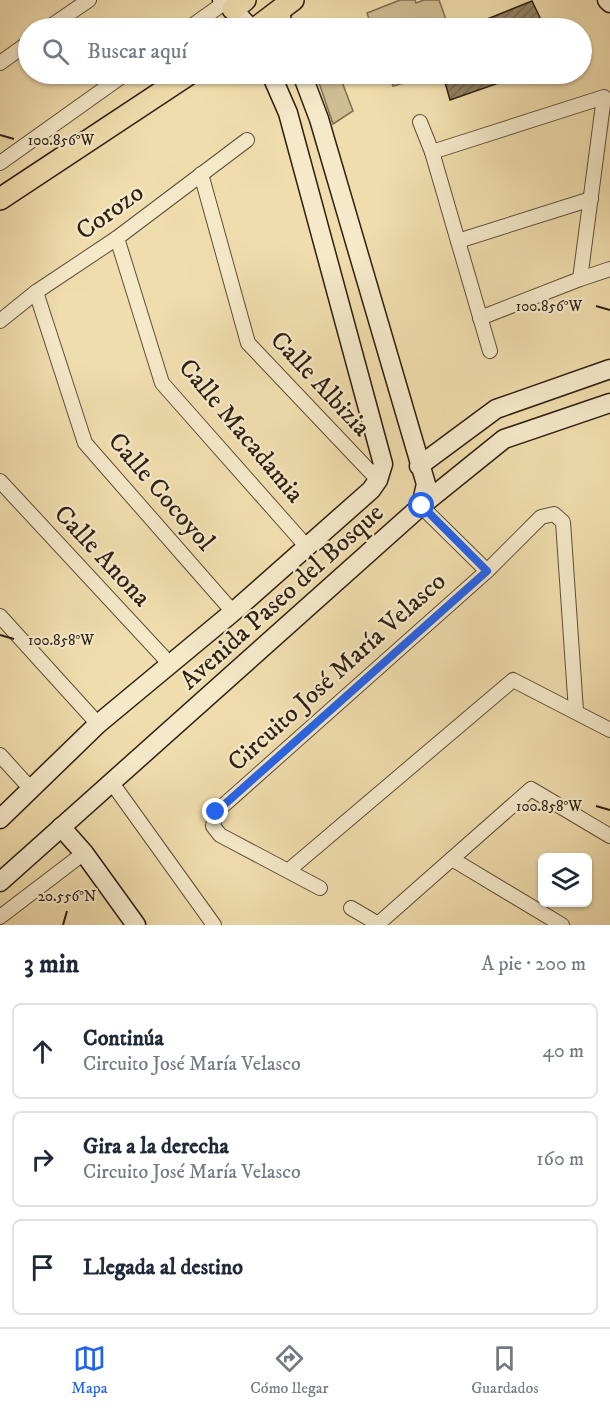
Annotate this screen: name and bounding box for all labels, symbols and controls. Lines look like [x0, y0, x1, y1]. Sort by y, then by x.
search box [18, 18, 592, 84]
icon: search [39, 35, 72, 68]
text: Buscar aquí [87, 38, 187, 65]
text: 100.856°W [28, 131, 94, 150]
street label: Corozo [70, 176, 150, 248]
text: 100.856°W [516, 297, 582, 316]
street label: Calle Albizia [263, 324, 377, 444]
street label: Calle Macadamia [171, 352, 311, 510]
street label: Calle Cocoyol [100, 426, 222, 558]
route start [408, 492, 434, 518]
street label: Avenida Paseo del Bosque [173, 497, 391, 697]
street label: Calle Anona [46, 498, 158, 614]
street label: Circuito José María Velasco [221, 565, 453, 779]
text: 100.858°W [28, 631, 94, 650]
text: 100.858°W [516, 797, 582, 816]
route end [202, 798, 228, 824]
map controls [538, 853, 592, 907]
button: layers [538, 853, 592, 907]
text: 20.556°N [38, 887, 96, 906]
text: 3 min [24, 948, 79, 981]
text: A pie · 200 m [481, 952, 586, 977]
text: Continúa [83, 1025, 164, 1052]
icon: ahead [26, 1035, 59, 1068]
text: 40 m [542, 1039, 584, 1064]
text: Circuito José María Velasco [83, 1052, 301, 1077]
text: Gira a la derecha [83, 1133, 229, 1160]
icon: right [26, 1143, 59, 1176]
text: 160 m [536, 1147, 584, 1172]
text: Circuito José María Velasco [83, 1160, 301, 1185]
icon: arrive [26, 1251, 59, 1284]
text: Llegada al destino [83, 1254, 243, 1281]
tab: Mapa [71, 1342, 108, 1398]
tab: Cómo llegar [250, 1342, 329, 1398]
tab: Guardados [471, 1342, 539, 1398]

